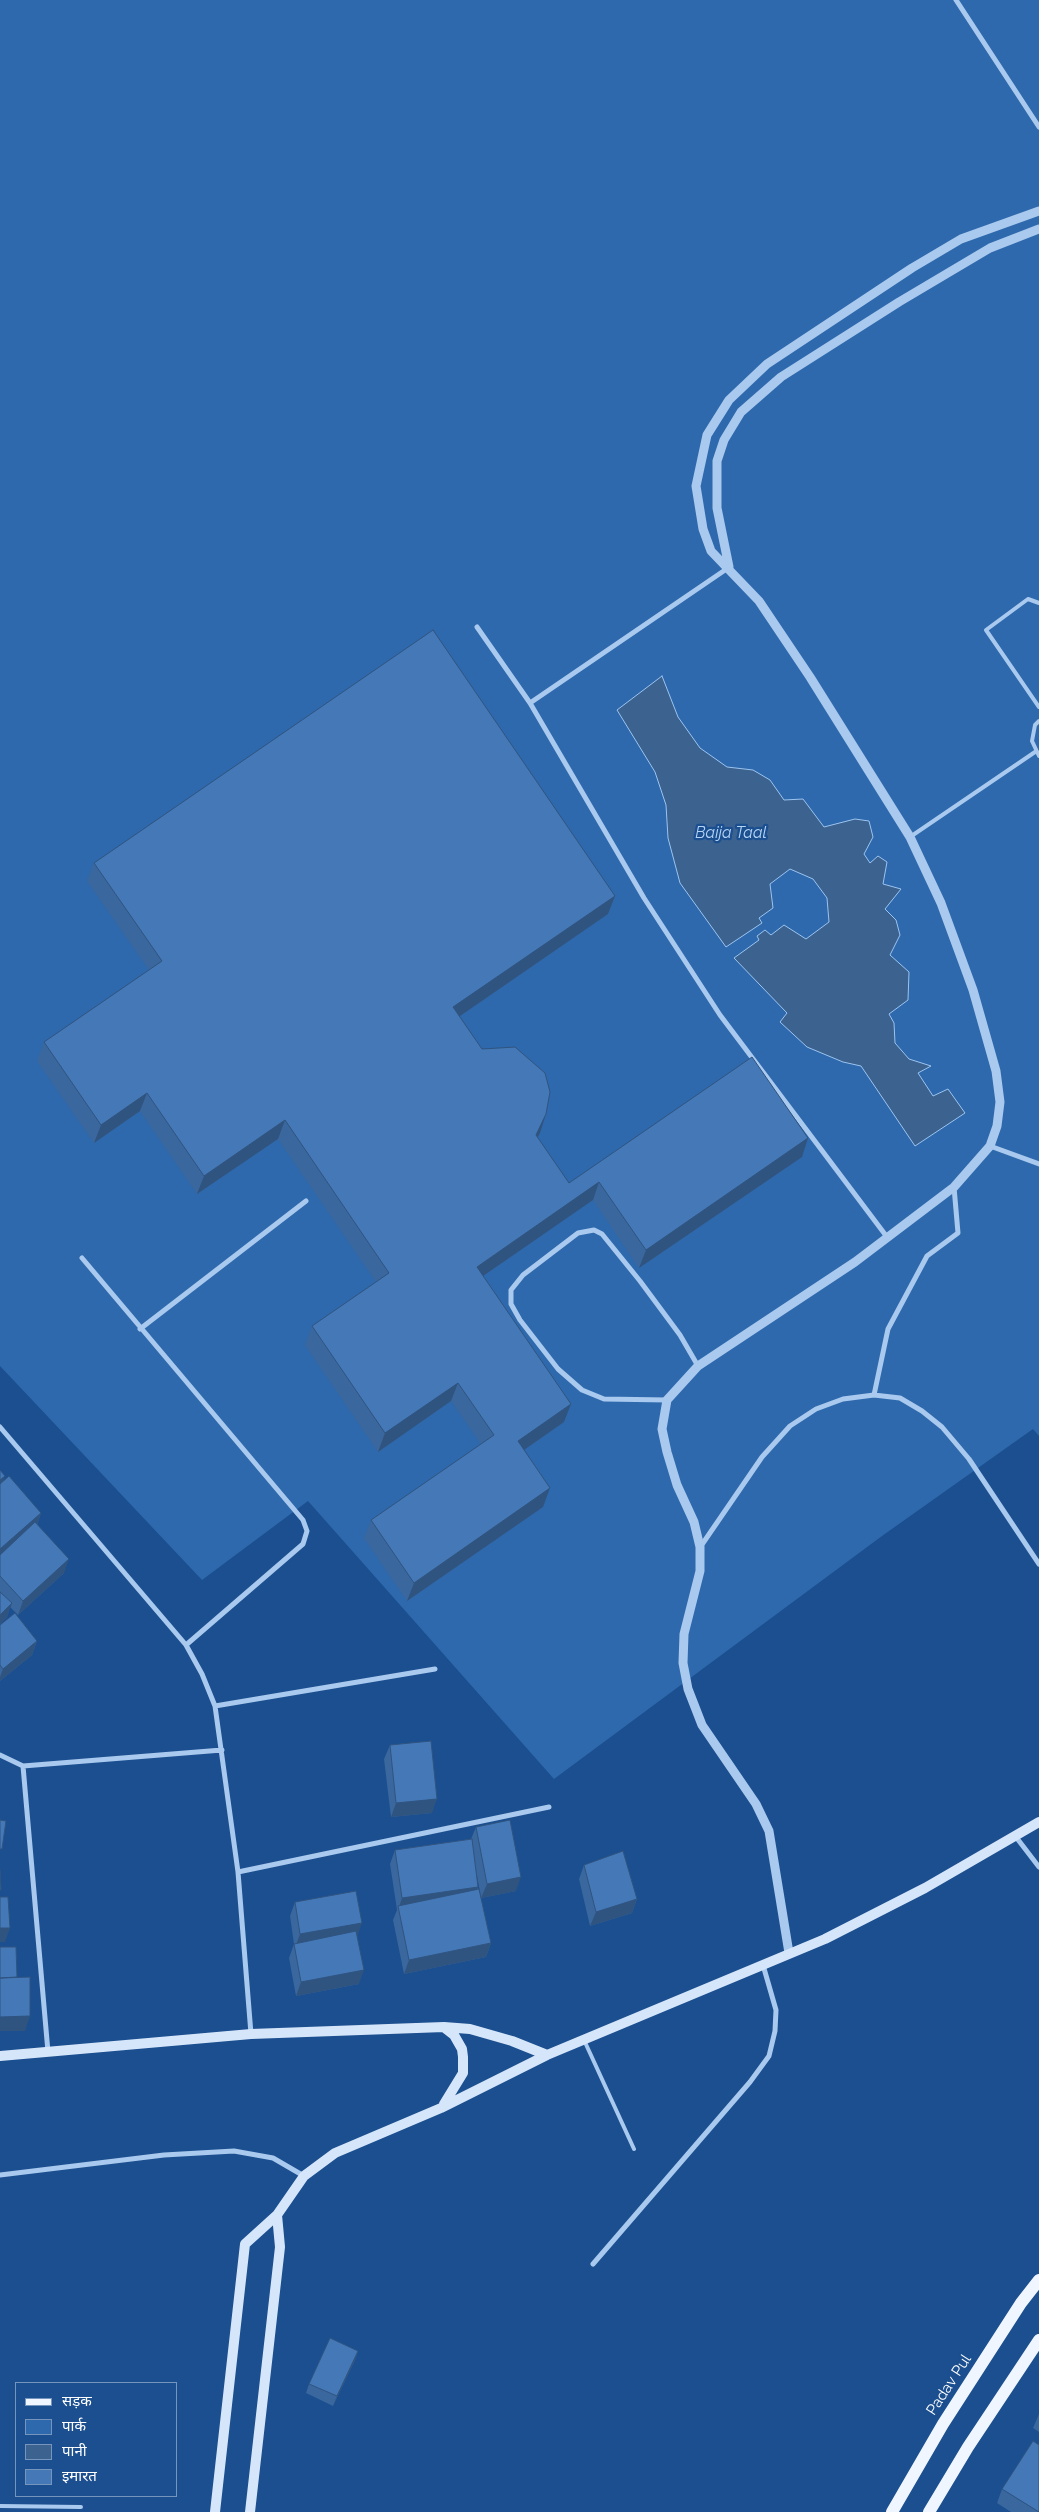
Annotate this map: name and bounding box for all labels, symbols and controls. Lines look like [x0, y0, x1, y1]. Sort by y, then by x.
water label: Baija Taal [695, 823, 767, 843]
street label: Padav Pul [923, 2351, 975, 2419]
legend [15, 2382, 178, 2497]
text: सड़क [62, 2392, 92, 2410]
text: पार्क [62, 2417, 86, 2435]
text: पानी [62, 2442, 87, 2460]
text: इमारत [62, 2467, 97, 2485]

